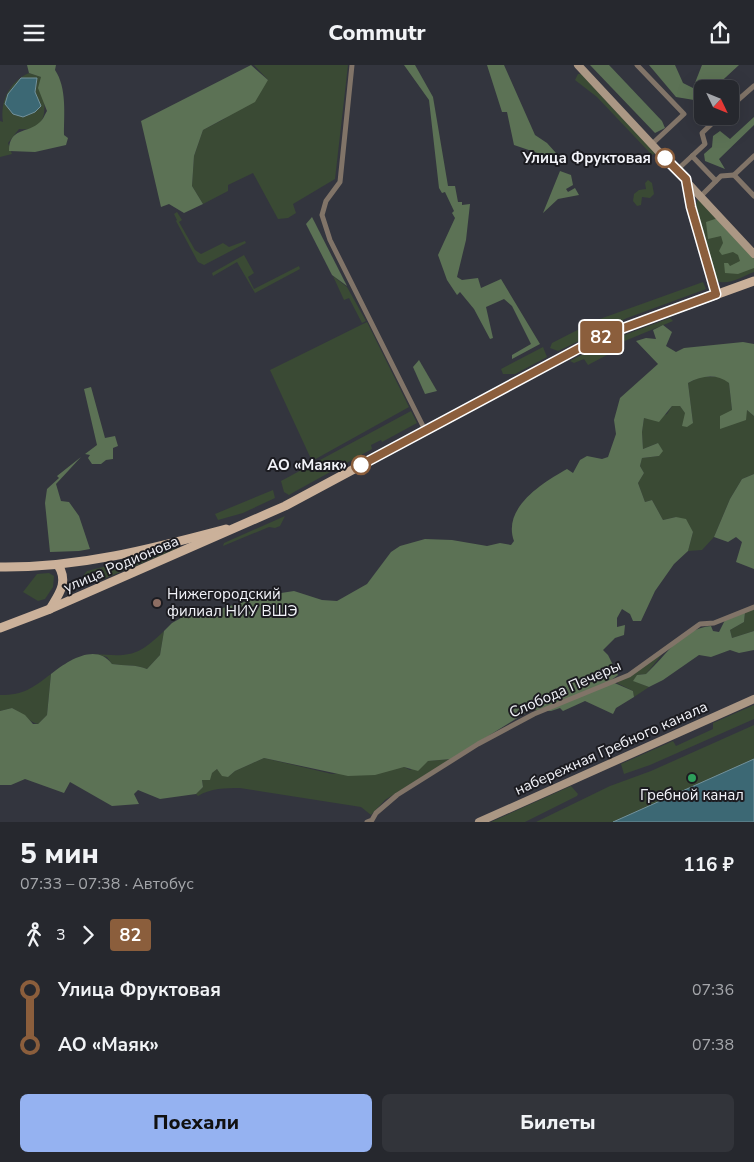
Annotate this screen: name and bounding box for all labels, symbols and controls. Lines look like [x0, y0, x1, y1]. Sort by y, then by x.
text: Commutr [328, 18, 426, 48]
icon: menu [20, 19, 48, 47]
icon: share [706, 19, 734, 47]
north arrow [694, 80, 739, 125]
map controls [694, 80, 739, 125]
place label: Улица Фруктовая [521, 148, 651, 168]
marker: Улица Фруктовая [655, 148, 675, 168]
line badge: 82 [578, 321, 624, 353]
text: 82 [590, 325, 612, 349]
place label: АО «Маяк» [267, 455, 347, 475]
marker: АО «Маяк» [351, 455, 371, 475]
street label: улица Родионова [60, 531, 182, 597]
place label: Нижегородский филиал НИУ ВШЭ [167, 584, 298, 621]
marker: Нижегородский филиал НИУ ВШЭ [151, 597, 163, 609]
street label: Слобода Печеры [506, 655, 624, 723]
street label: набережная Гребного канала [511, 696, 711, 800]
marker: Гребной канал [686, 772, 698, 784]
place label: Гребной канал [640, 785, 744, 805]
text: 5 мин [20, 835, 99, 873]
text: 116 ₽ [683, 852, 734, 878]
text: 07:33 – 07:38 · Автобус [20, 873, 194, 895]
icon: walk [20, 921, 48, 949]
icon: forward [74, 921, 102, 949]
text: 82 [120, 923, 141, 947]
text: 3 [56, 924, 66, 946]
text: Улица Фруктовая [58, 977, 221, 1003]
text: 07:36 [692, 979, 734, 1001]
text: АО «Маяк» [58, 1032, 159, 1058]
text: 07:38 [692, 1034, 734, 1056]
button: Поехали [20, 1094, 372, 1152]
button: Билеты [382, 1094, 734, 1152]

